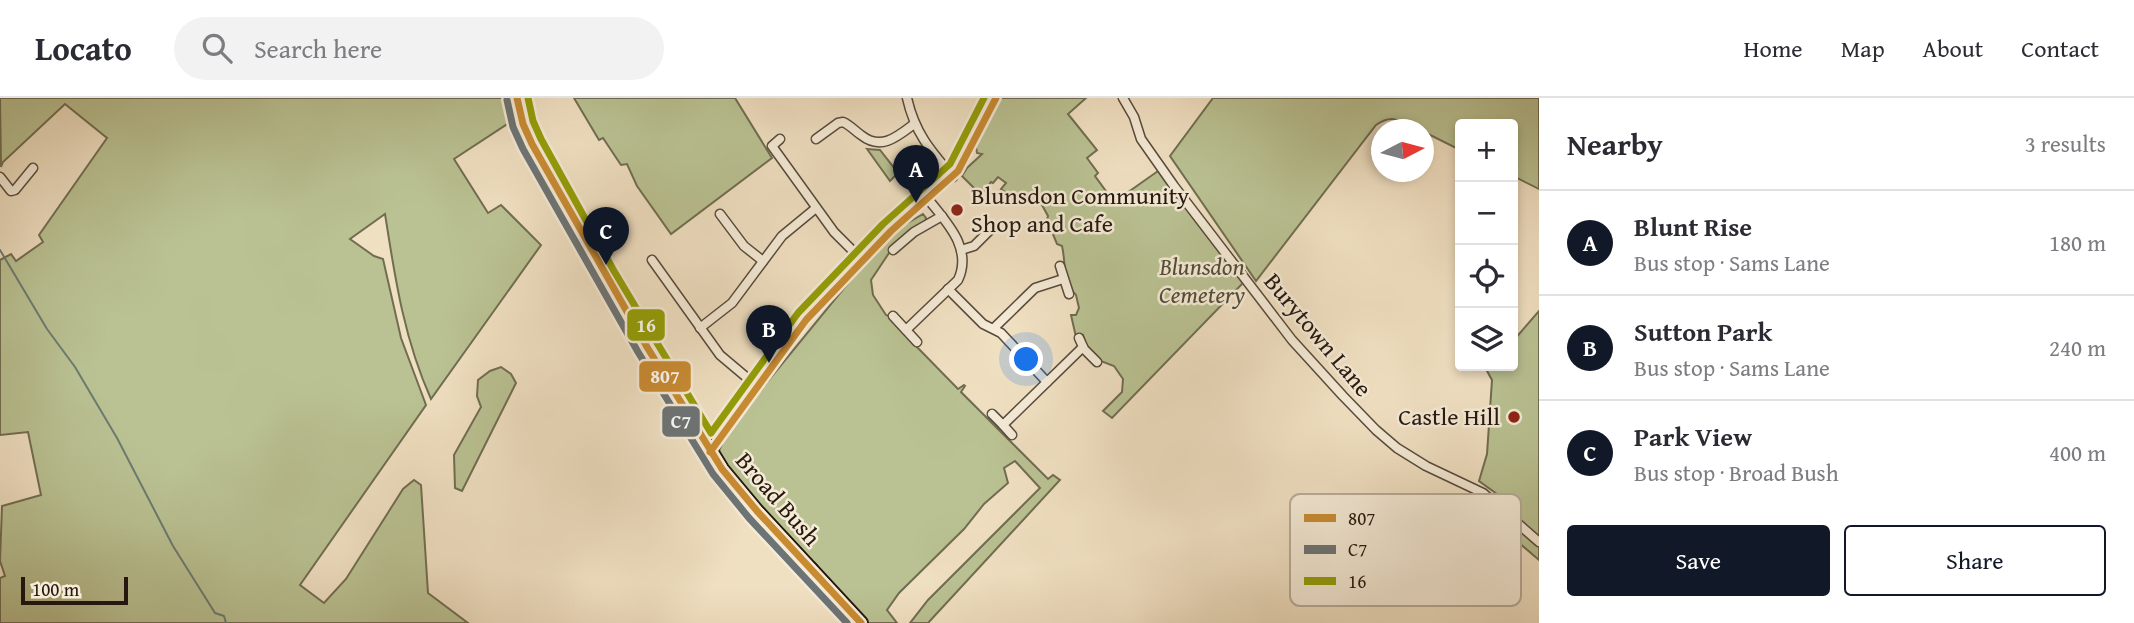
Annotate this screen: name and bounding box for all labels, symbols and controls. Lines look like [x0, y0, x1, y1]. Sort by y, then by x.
search box [174, 17, 664, 80]
text: Locato [35, 24, 132, 72]
icon: search [198, 29, 236, 67]
text: Search here [254, 29, 382, 68]
text: Home [1744, 31, 1803, 66]
text: Map [1841, 31, 1885, 66]
text: About [1923, 31, 1983, 66]
text: Contact [2021, 31, 2099, 66]
north arrow [1371, 119, 1434, 182]
map controls [1455, 119, 1518, 371]
button: + [1455, 119, 1518, 182]
text: Nearby [1567, 122, 1663, 166]
text: 3 results [2025, 127, 2106, 160]
pin: A [893, 145, 939, 203]
place label: Blunsdon Community Shop and Cafe [971, 178, 1189, 241]
button: − [1455, 182, 1518, 245]
marker: Blunsdon Community Shop and Cafe [949, 202, 965, 218]
pin: C [583, 207, 629, 265]
text: Blunt Rise [1634, 207, 1752, 246]
text: A [1583, 226, 1597, 259]
text: 180 m [2049, 226, 2106, 259]
button: locate [1455, 245, 1518, 308]
text: Bus stop · Sams Lane [1634, 246, 1830, 279]
park label: Blunsdon Cemetery [1158, 249, 1245, 312]
street label: Burytown Lane [1256, 265, 1381, 404]
pin: B [746, 305, 792, 363]
line badge: 16 [626, 308, 666, 342]
button: layers [1455, 308, 1518, 371]
text: 16 [636, 311, 656, 339]
text: Sutton Park [1634, 312, 1772, 351]
text: B [1583, 331, 1597, 364]
text: 240 m [2049, 331, 2106, 364]
your location [1009, 342, 1043, 376]
text: Bus stop · Sams Lane [1634, 351, 1830, 384]
line badge: 807 [638, 360, 692, 393]
text: 807 [650, 362, 680, 390]
place label: Castle Hill [1398, 399, 1500, 434]
line badge: C7 [661, 405, 701, 438]
text: C7 [671, 407, 691, 435]
marker: Castle Hill [1506, 409, 1522, 425]
text: Park View [1634, 417, 1752, 456]
text: C [1583, 436, 1597, 469]
text: 400 m [2049, 436, 2106, 469]
street label: Broad Bush [728, 444, 829, 554]
text: Bus stop · Broad Bush [1634, 456, 1839, 489]
legend [1290, 494, 1521, 606]
text: 807 [1348, 504, 1375, 532]
button: Save [1567, 525, 1830, 596]
button: Share [1844, 525, 2106, 596]
text: C7 [1348, 535, 1367, 563]
text: 16 [1348, 567, 1366, 595]
scale bar [21, 574, 128, 606]
text: 100 m [32, 575, 79, 603]

